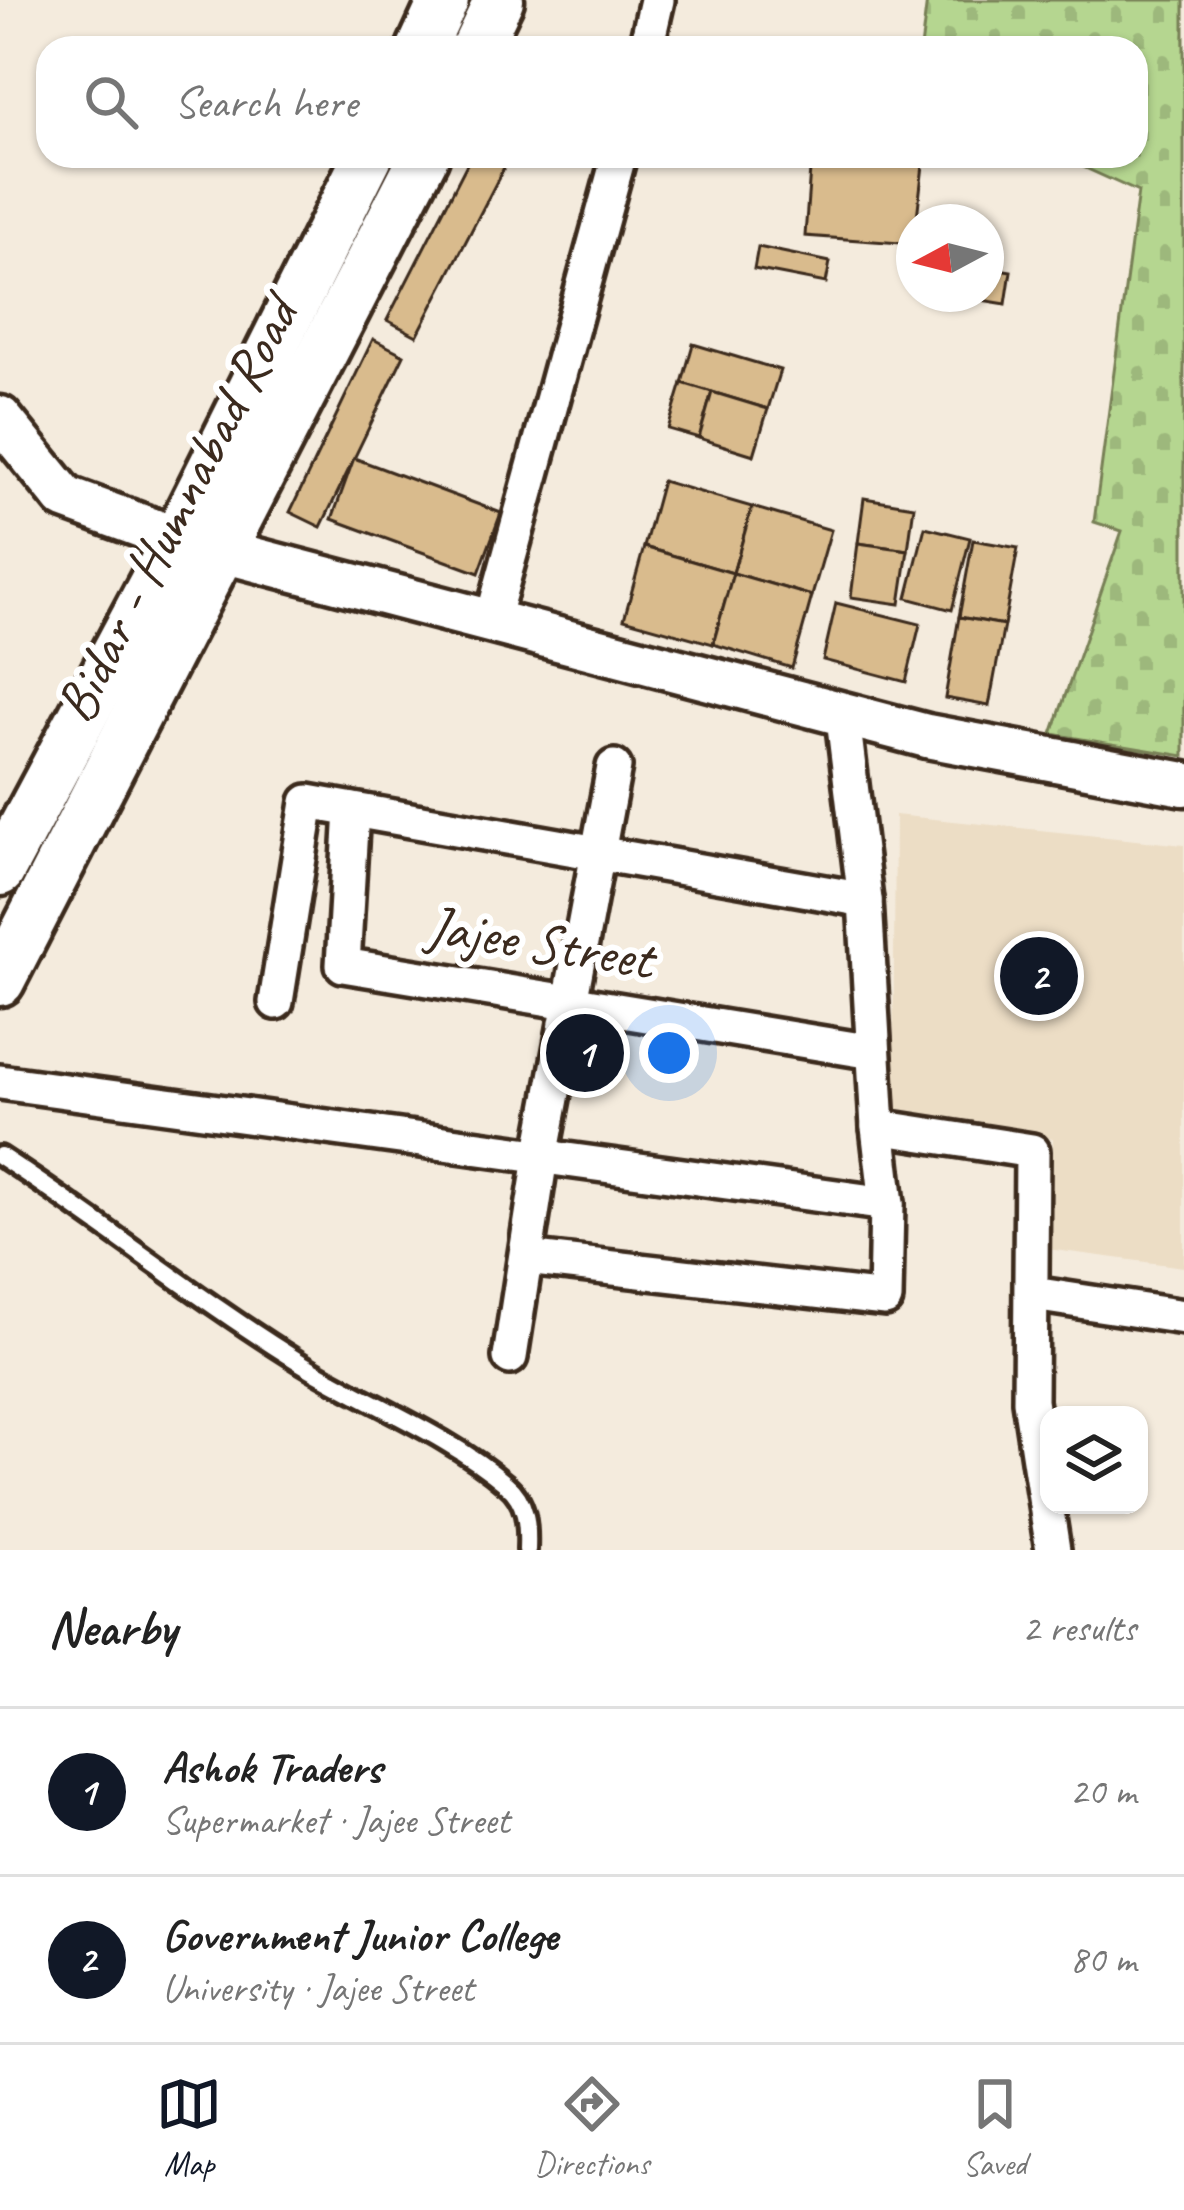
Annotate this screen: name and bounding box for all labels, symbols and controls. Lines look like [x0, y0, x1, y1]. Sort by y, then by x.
search box [36, 36, 1148, 168]
icon: search [78, 69, 144, 135]
text: Search here [174, 74, 357, 131]
north arrow [896, 204, 1004, 312]
street label: Bidar - Humnabad Road [38, 278, 318, 734]
street label: Jajee Street [419, 888, 663, 996]
pin: 2 [1000, 931, 1078, 1021]
pin: 1 [546, 1008, 624, 1098]
your location [639, 1023, 699, 1083]
map controls [1040, 1406, 1148, 1514]
button: layers [1040, 1406, 1148, 1514]
text: Nearby [48, 1596, 176, 1660]
text: 2 results [1022, 1604, 1136, 1653]
text: Ashok Traders [162, 1739, 382, 1796]
text: 1 [78, 1767, 96, 1816]
text: 20 m [1070, 1767, 1136, 1816]
text: Supermarket · Jajee Street [162, 1796, 509, 1845]
text: Government Junior College [162, 1907, 558, 1964]
text: 2 [78, 1935, 96, 1984]
text: 80 m [1070, 1935, 1136, 1984]
text: University · Jajee Street [162, 1964, 474, 2013]
tab: Map [156, 2071, 222, 2185]
tab: Directions [535, 2071, 649, 2185]
tab: Saved [962, 2071, 1028, 2185]

